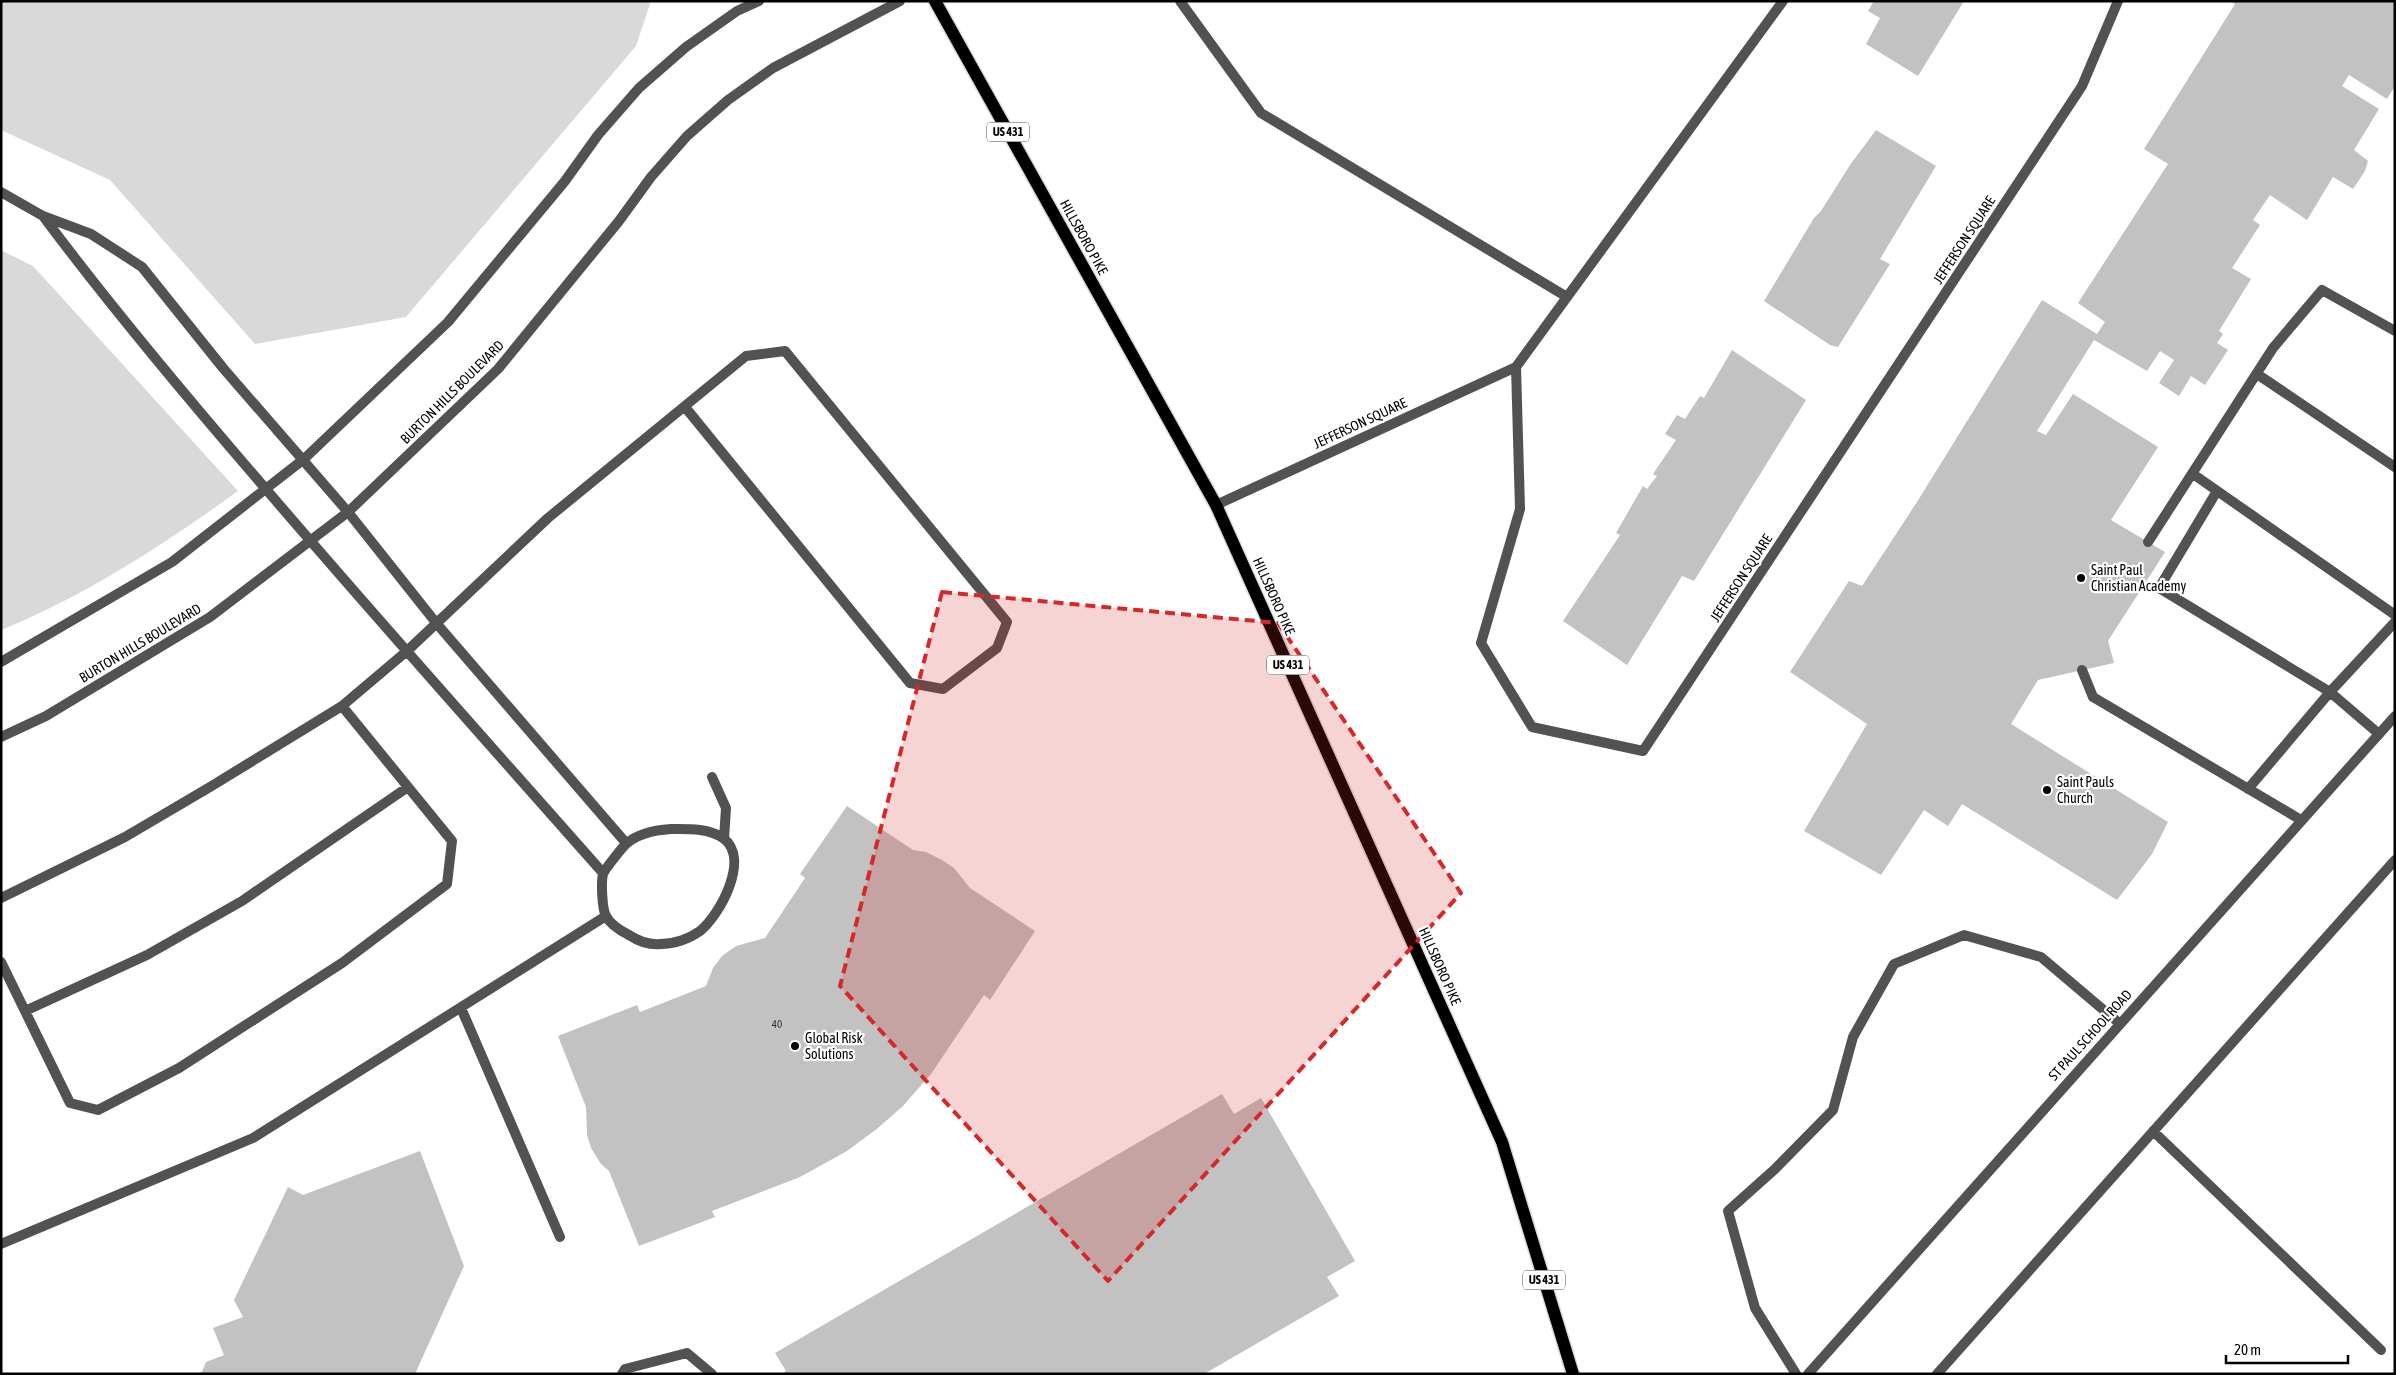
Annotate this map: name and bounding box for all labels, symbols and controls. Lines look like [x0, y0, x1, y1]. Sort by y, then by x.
road number: US 431 [987, 122, 1029, 142]
street label: JEFFERSON SQUARE [1930, 193, 1998, 287]
street label: HILLSBORO PIKE [1057, 197, 1111, 277]
street label: BURTON HILLS BOULEVARD [397, 337, 507, 447]
street label: JEFFERSON SQUARE [1311, 394, 1409, 452]
street label: JEFFERSON SQUARE [1707, 531, 1775, 625]
street label: HILLSBORO PIKE [1250, 555, 1298, 637]
place label: Saint Paul Christian Academy [2091, 562, 2186, 594]
marker: Saint Paul Christian Academy [2075, 572, 2087, 584]
street label: BURTON HILLS BOULEVARD [76, 600, 204, 686]
road number: US 431 [1267, 656, 1309, 674]
place label: Saint Pauls Church [2057, 774, 2114, 806]
marker: Saint Pauls Church [2041, 784, 2053, 796]
street label: HILLSBORO PIKE [1416, 925, 1464, 1007]
street label: ST PAUL SCHOOL ROAD [2045, 986, 2135, 1084]
house number: 40 [772, 1018, 782, 1030]
place label: Global Risk Solutions [805, 1030, 863, 1062]
marker: Global Risk Solutions [789, 1040, 801, 1052]
road number: US 431 [1523, 1270, 1565, 1290]
scale bar [2226, 1332, 2348, 1364]
text: 20 m [2234, 1341, 2261, 1358]

